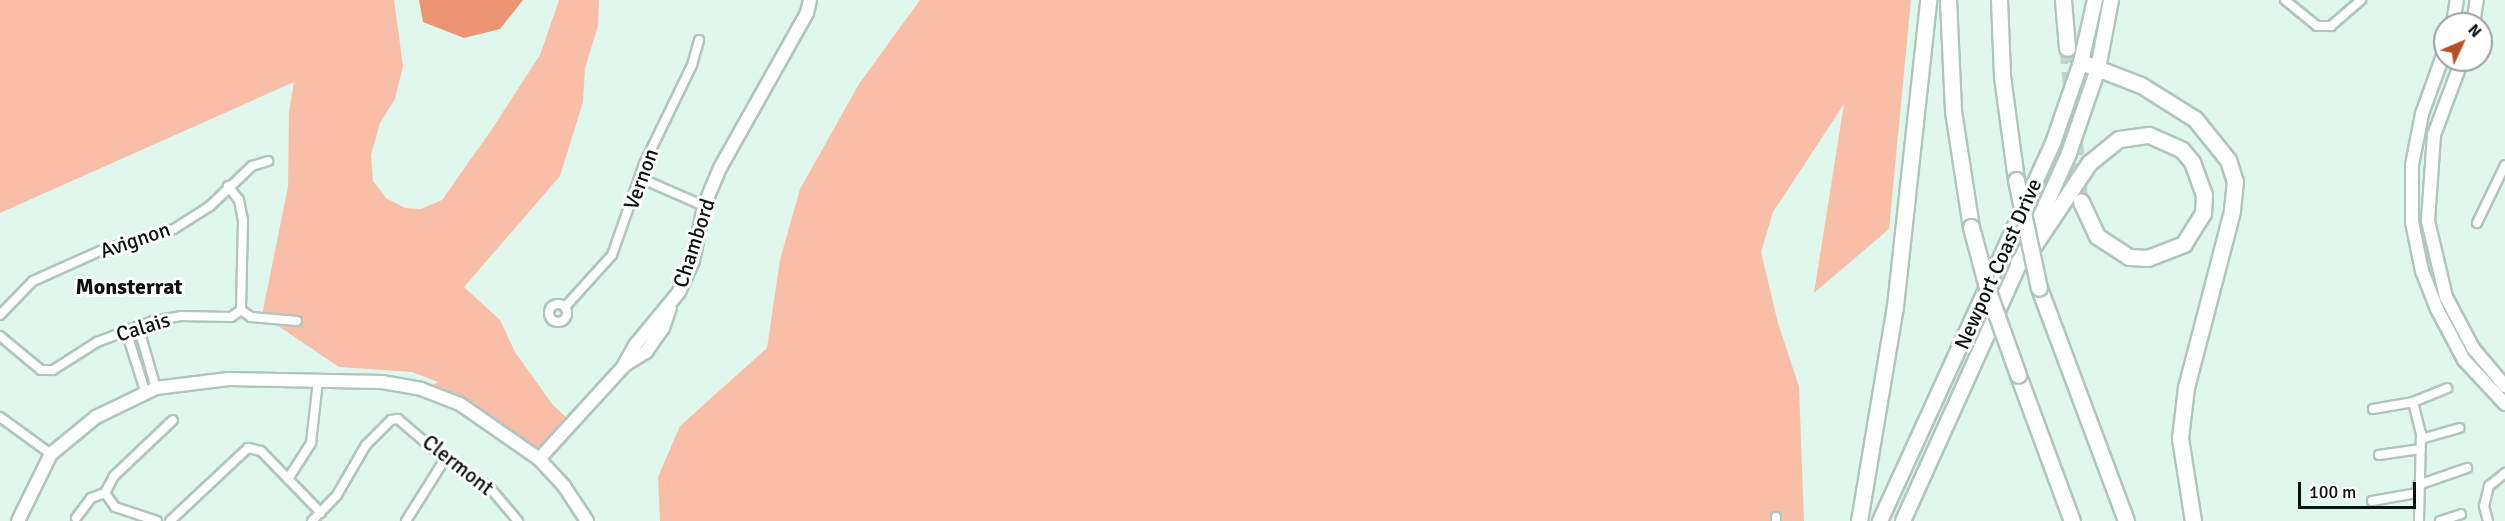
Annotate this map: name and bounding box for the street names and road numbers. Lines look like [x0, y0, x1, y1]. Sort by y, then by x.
street label: Vernon [618, 145, 664, 213]
street label: Newport Coast Drive [1949, 175, 2047, 353]
street label: Chambord [668, 195, 720, 291]
street label: Avignon [97, 216, 173, 264]
street label: Calais [113, 307, 173, 347]
street label: Clermont [417, 429, 499, 501]

